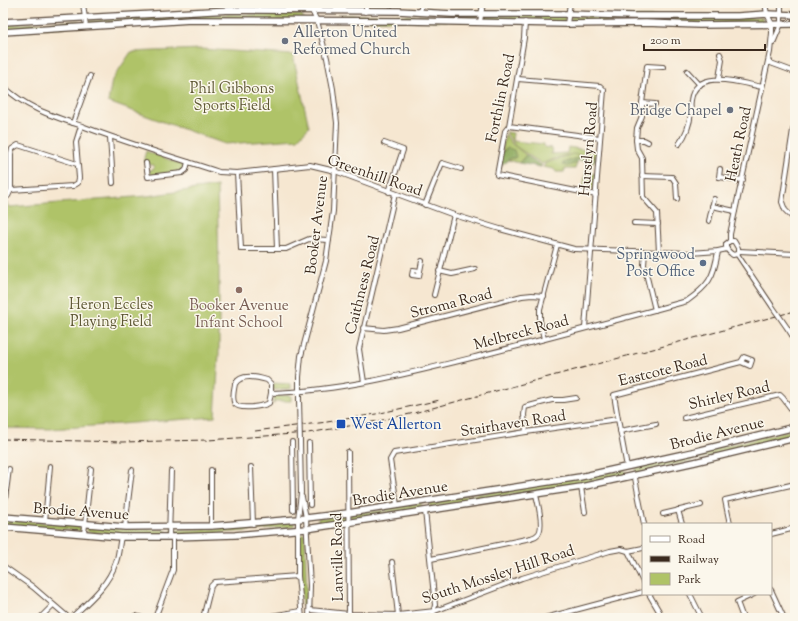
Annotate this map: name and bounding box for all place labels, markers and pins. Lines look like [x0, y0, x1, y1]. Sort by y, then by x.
place label: Allerton United Reformed Church [293, 23, 411, 61]
marker: Allerton United Reformed Church [280, 36, 290, 46]
place label: Bridge Chapel [630, 101, 722, 122]
marker: Bridge Chapel [725, 105, 735, 115]
place label: Springwood Post Office [616, 245, 696, 283]
marker: Springwood Post Office [698, 258, 708, 268]
marker: Booker Avenue Infant School [234, 285, 244, 295]
place label: Booker Avenue Infant School [189, 296, 289, 334]
place label: West Allerton [350, 415, 442, 436]
marker: West Allerton [335, 418, 347, 430]

